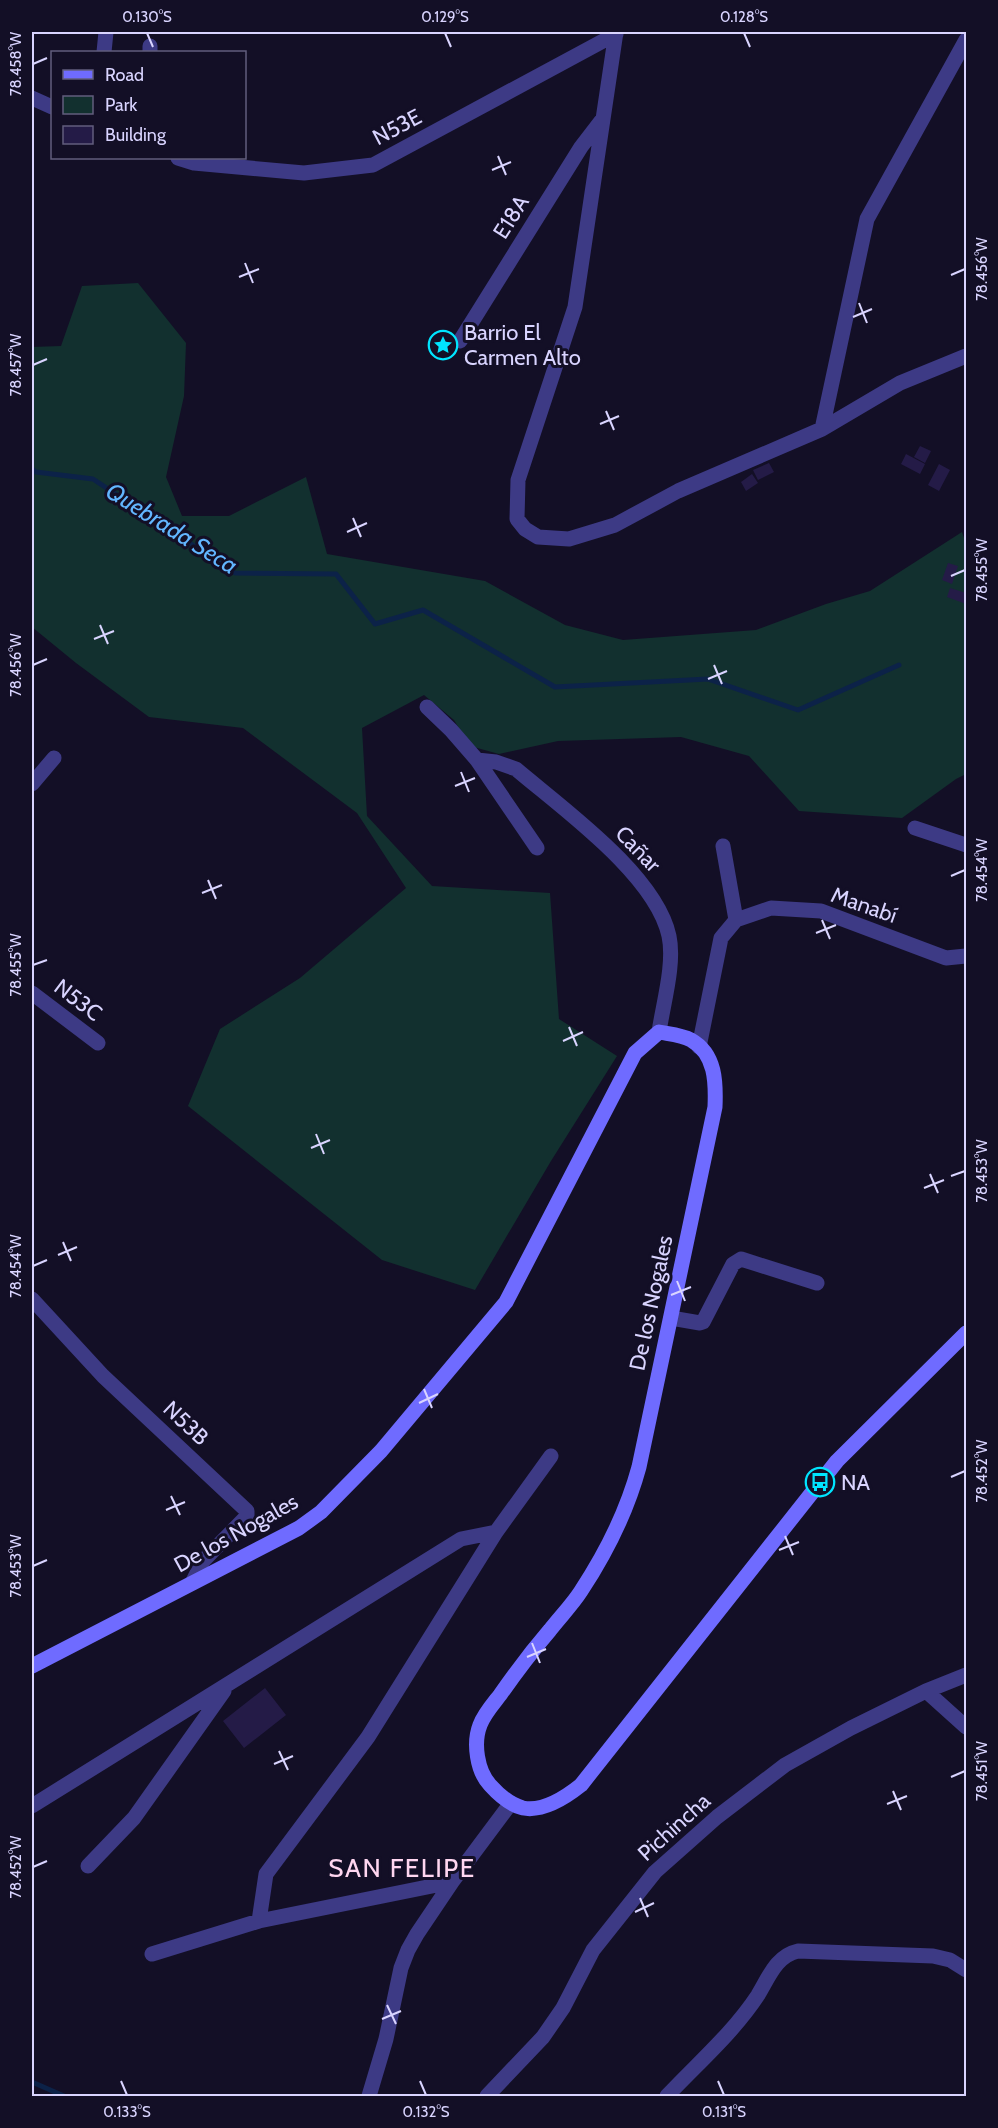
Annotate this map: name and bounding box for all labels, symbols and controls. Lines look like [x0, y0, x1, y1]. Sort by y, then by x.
text: 0.130°S [122, 8, 172, 26]
text: 0.129°S [421, 8, 469, 26]
text: 0.128°S [720, 8, 768, 26]
text: 78.458°W [7, 31, 25, 96]
legend [51, 51, 246, 159]
text: Road [105, 64, 144, 86]
text: Park [105, 94, 138, 116]
street label: N53E [368, 103, 426, 151]
text: Building [105, 124, 167, 146]
street label: E18A [487, 190, 535, 244]
text: 78.456°W [973, 236, 991, 301]
place label: Barrio El Carmen Alto [464, 319, 581, 371]
place icon: Barrio El Carmen Alto [427, 329, 459, 361]
text: 78.457°W [7, 333, 25, 396]
water label: Quebrada Seca [101, 476, 243, 580]
text: 78.455°W [973, 538, 991, 602]
text: 78.456°W [7, 632, 25, 697]
street label: Cañar [610, 820, 666, 878]
text: 78.454°W [973, 837, 991, 902]
street label: Manabí [827, 881, 901, 929]
text: 78.455°W [7, 933, 25, 997]
street label: N53C [49, 973, 107, 1027]
text: 78.453°W [973, 1139, 991, 1203]
text: 78.454°W [7, 1233, 25, 1298]
street label: De los Nogales [623, 1233, 679, 1373]
street label: N53B [158, 1395, 214, 1451]
text: 78.452°W [973, 1439, 991, 1502]
bus stop icon: NA [804, 1466, 836, 1498]
place label: NA [841, 1469, 870, 1496]
street label: De los Nogales [169, 1488, 303, 1578]
text: 78.453°W [7, 1534, 25, 1598]
text: 78.451°W [973, 1740, 991, 1801]
street label: Pichincha [632, 1787, 716, 1867]
text: 78.452°W [7, 1835, 25, 1898]
district label: SAN FELIPE [328, 1852, 476, 1884]
text: 0.133°S [103, 2103, 151, 2121]
text: 0.132°S [402, 2103, 450, 2121]
text: 0.131°S [702, 2103, 746, 2121]

